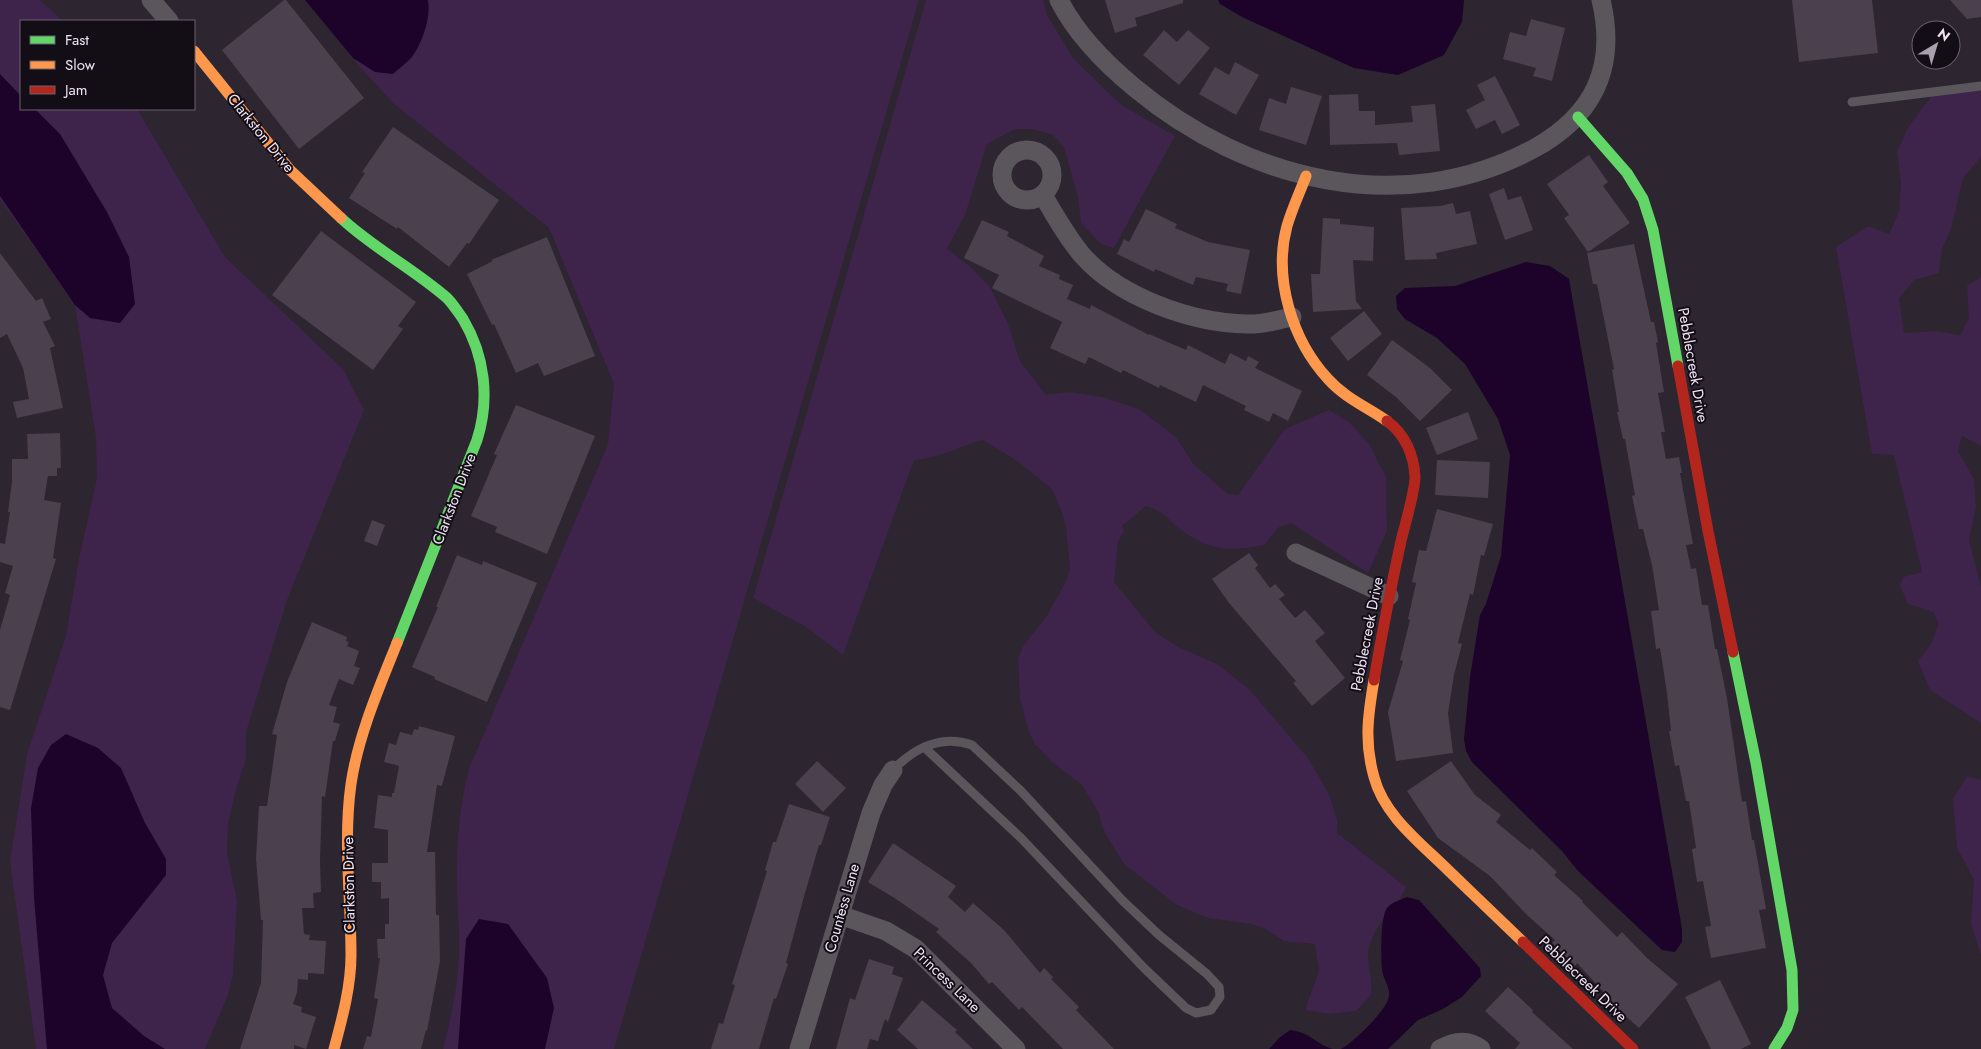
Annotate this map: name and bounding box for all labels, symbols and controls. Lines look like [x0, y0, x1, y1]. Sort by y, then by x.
legend [20, 20, 195, 110]
north arrow [1911, 20, 1961, 70]
text: N [1933, 23, 1955, 46]
text: Fast [65, 29, 89, 51]
text: Slow [65, 54, 96, 76]
text: Jam [63, 79, 88, 101]
street label: Clarkston Drive [222, 89, 300, 178]
street label: Pebblecreek Drive [1672, 306, 1714, 424]
street label: Clarkston Drive [426, 450, 482, 548]
street label: Pebblecreek Drive [1345, 575, 1389, 693]
street label: Clarkston Drive [337, 836, 361, 933]
street label: Countess Lane [819, 861, 865, 955]
street label: Pebblecreek Drive [1534, 931, 1632, 1027]
street label: Princess Lane [908, 942, 986, 1018]

